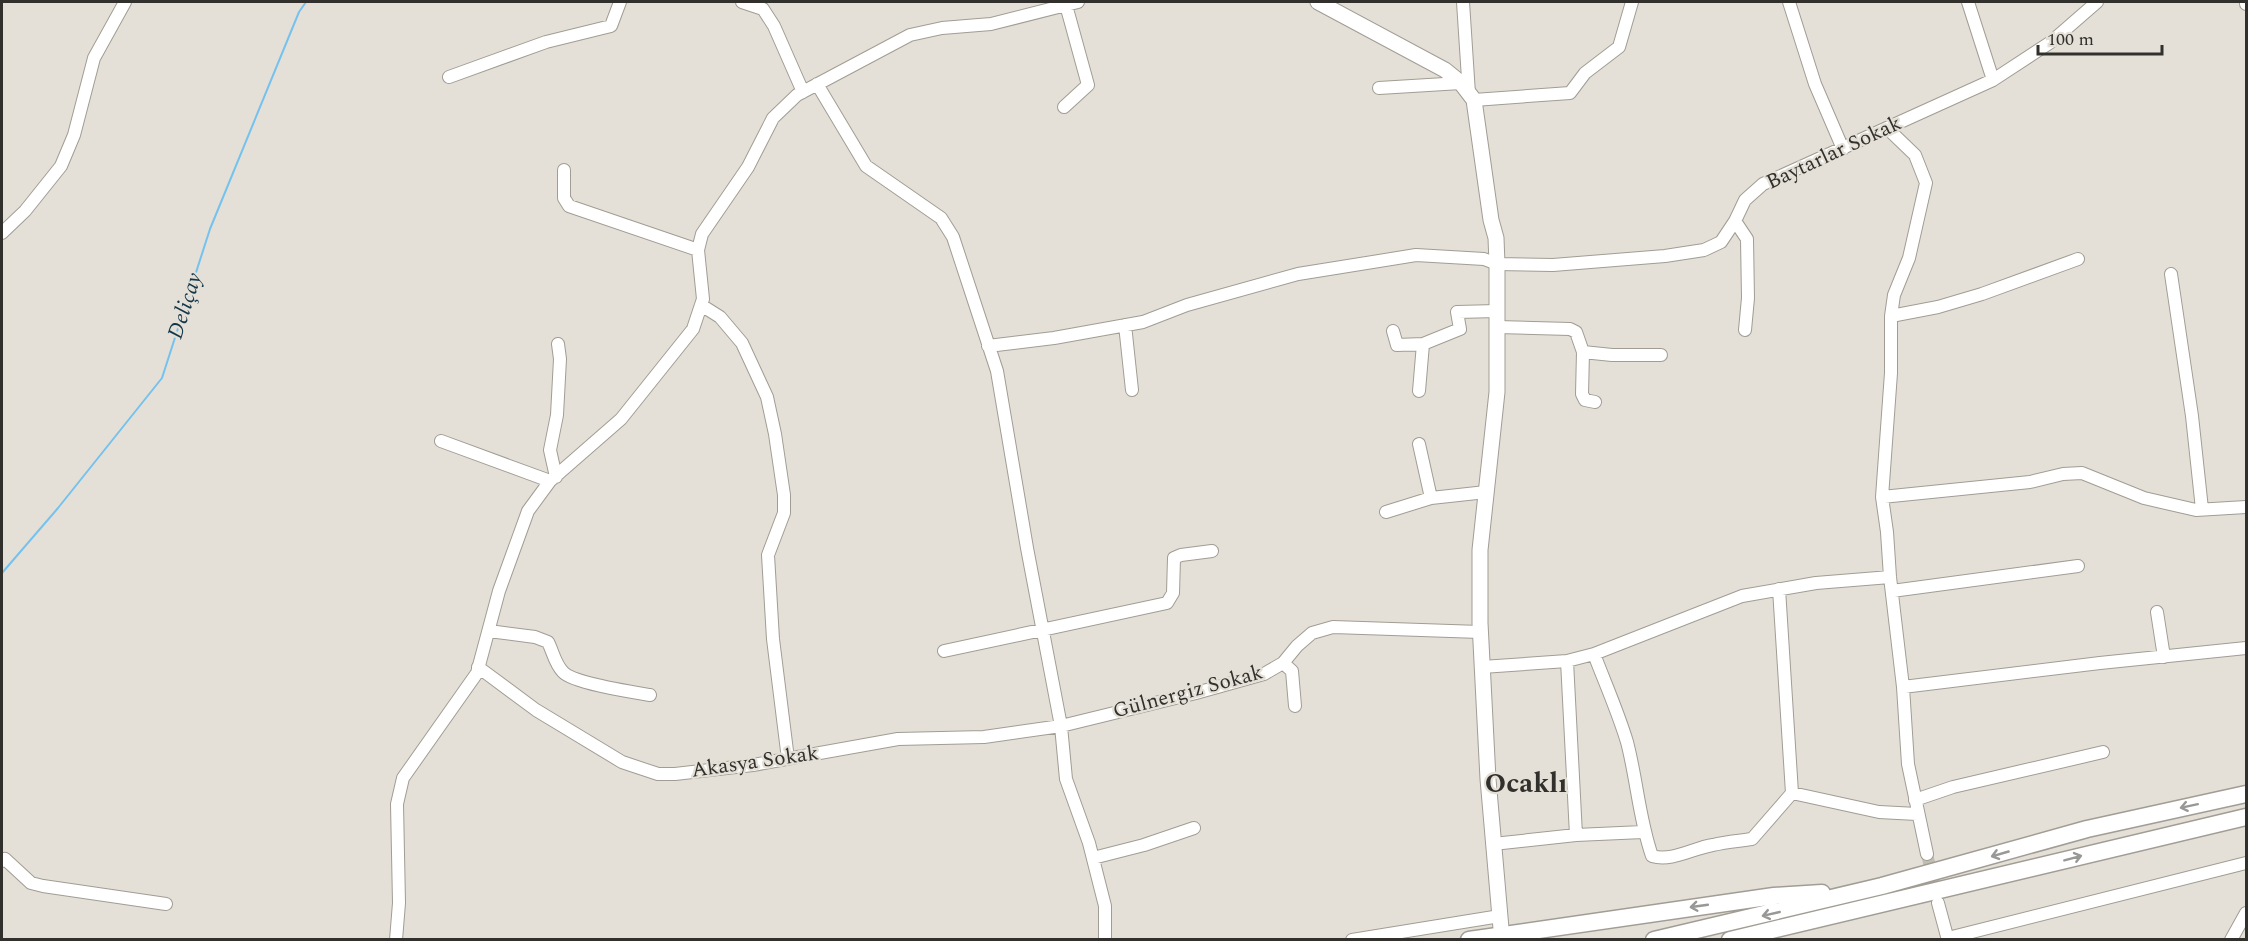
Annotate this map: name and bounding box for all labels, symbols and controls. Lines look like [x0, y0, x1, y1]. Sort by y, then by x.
scale bar [2038, 18, 2162, 56]
text: 100 m [2047, 26, 2094, 53]
street label: Baytarlar Sokak [1761, 107, 1907, 198]
water label: Deliçay [159, 269, 211, 343]
street label: Gülnergiz Sokak [1109, 656, 1267, 727]
street label: Akasya Sokak [689, 737, 821, 787]
district label: Ocaklı [1485, 763, 1567, 805]
one-way arrow [2180, 801, 2199, 813]
one-way arrow [1991, 849, 2010, 860]
one-way arrow [2064, 852, 2083, 863]
one-way arrow [1689, 901, 1709, 912]
one-way arrow [1762, 908, 1781, 920]

